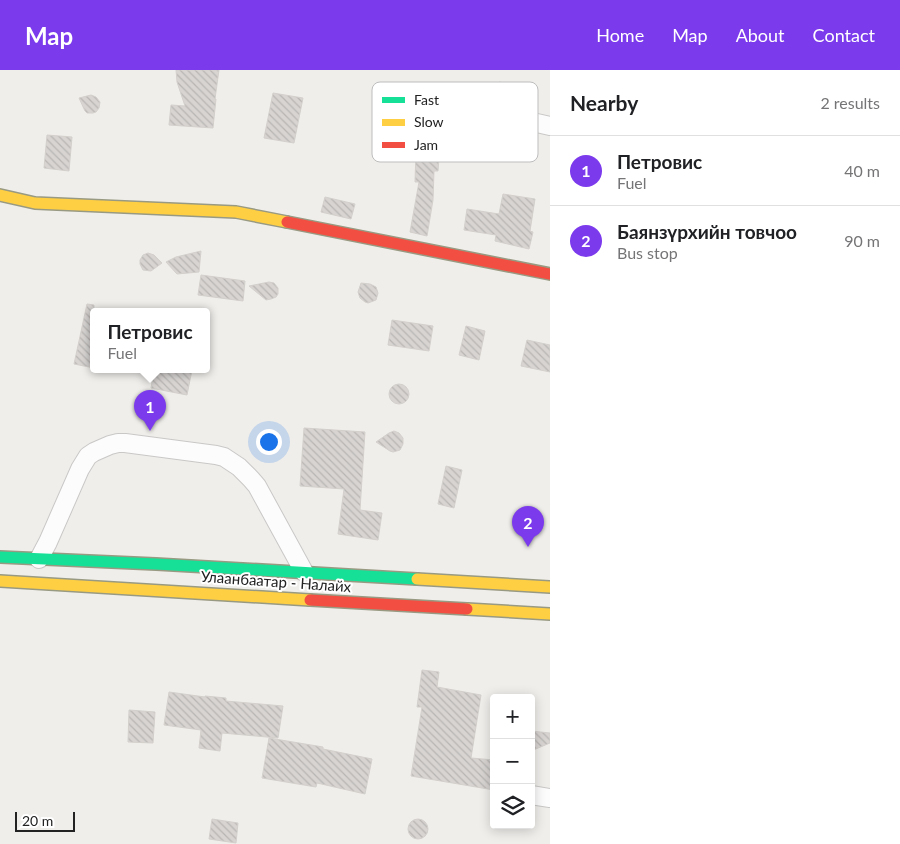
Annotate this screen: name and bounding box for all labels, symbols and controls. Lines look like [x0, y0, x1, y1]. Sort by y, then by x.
text: Map [25, 21, 73, 50]
text: Home [596, 24, 644, 46]
text: Map [672, 24, 708, 46]
text: About [736, 24, 785, 46]
text: Contact [813, 24, 875, 46]
legend [372, 82, 538, 162]
text: Nearby [570, 90, 638, 115]
text: Fast [414, 91, 439, 108]
text: 2 results [820, 93, 880, 112]
text: Slow [414, 113, 444, 130]
text: Jam [414, 136, 438, 153]
text: Петровис [617, 150, 702, 173]
text: 1 [581, 161, 591, 180]
text: 40 m [844, 161, 880, 180]
text: Fuel [617, 173, 647, 192]
text: Баянзүрхийн товчоо [617, 220, 797, 243]
text: 2 [581, 231, 591, 250]
text: 90 m [844, 231, 880, 250]
text: Bus stop [617, 243, 678, 262]
popup [90, 308, 210, 373]
text: Петровис [107, 320, 193, 343]
text: Fuel [107, 343, 137, 362]
pin: 1 [134, 390, 166, 431]
your location [256, 429, 282, 455]
pin: 2 [512, 506, 544, 547]
street label: Улаанбаатар - Налайх [200, 567, 352, 595]
map controls [490, 694, 535, 829]
button: + [490, 694, 535, 739]
button: − [490, 739, 535, 784]
button: layers [490, 784, 535, 829]
scale bar [15, 809, 75, 832]
text: 20 m [22, 812, 53, 829]

